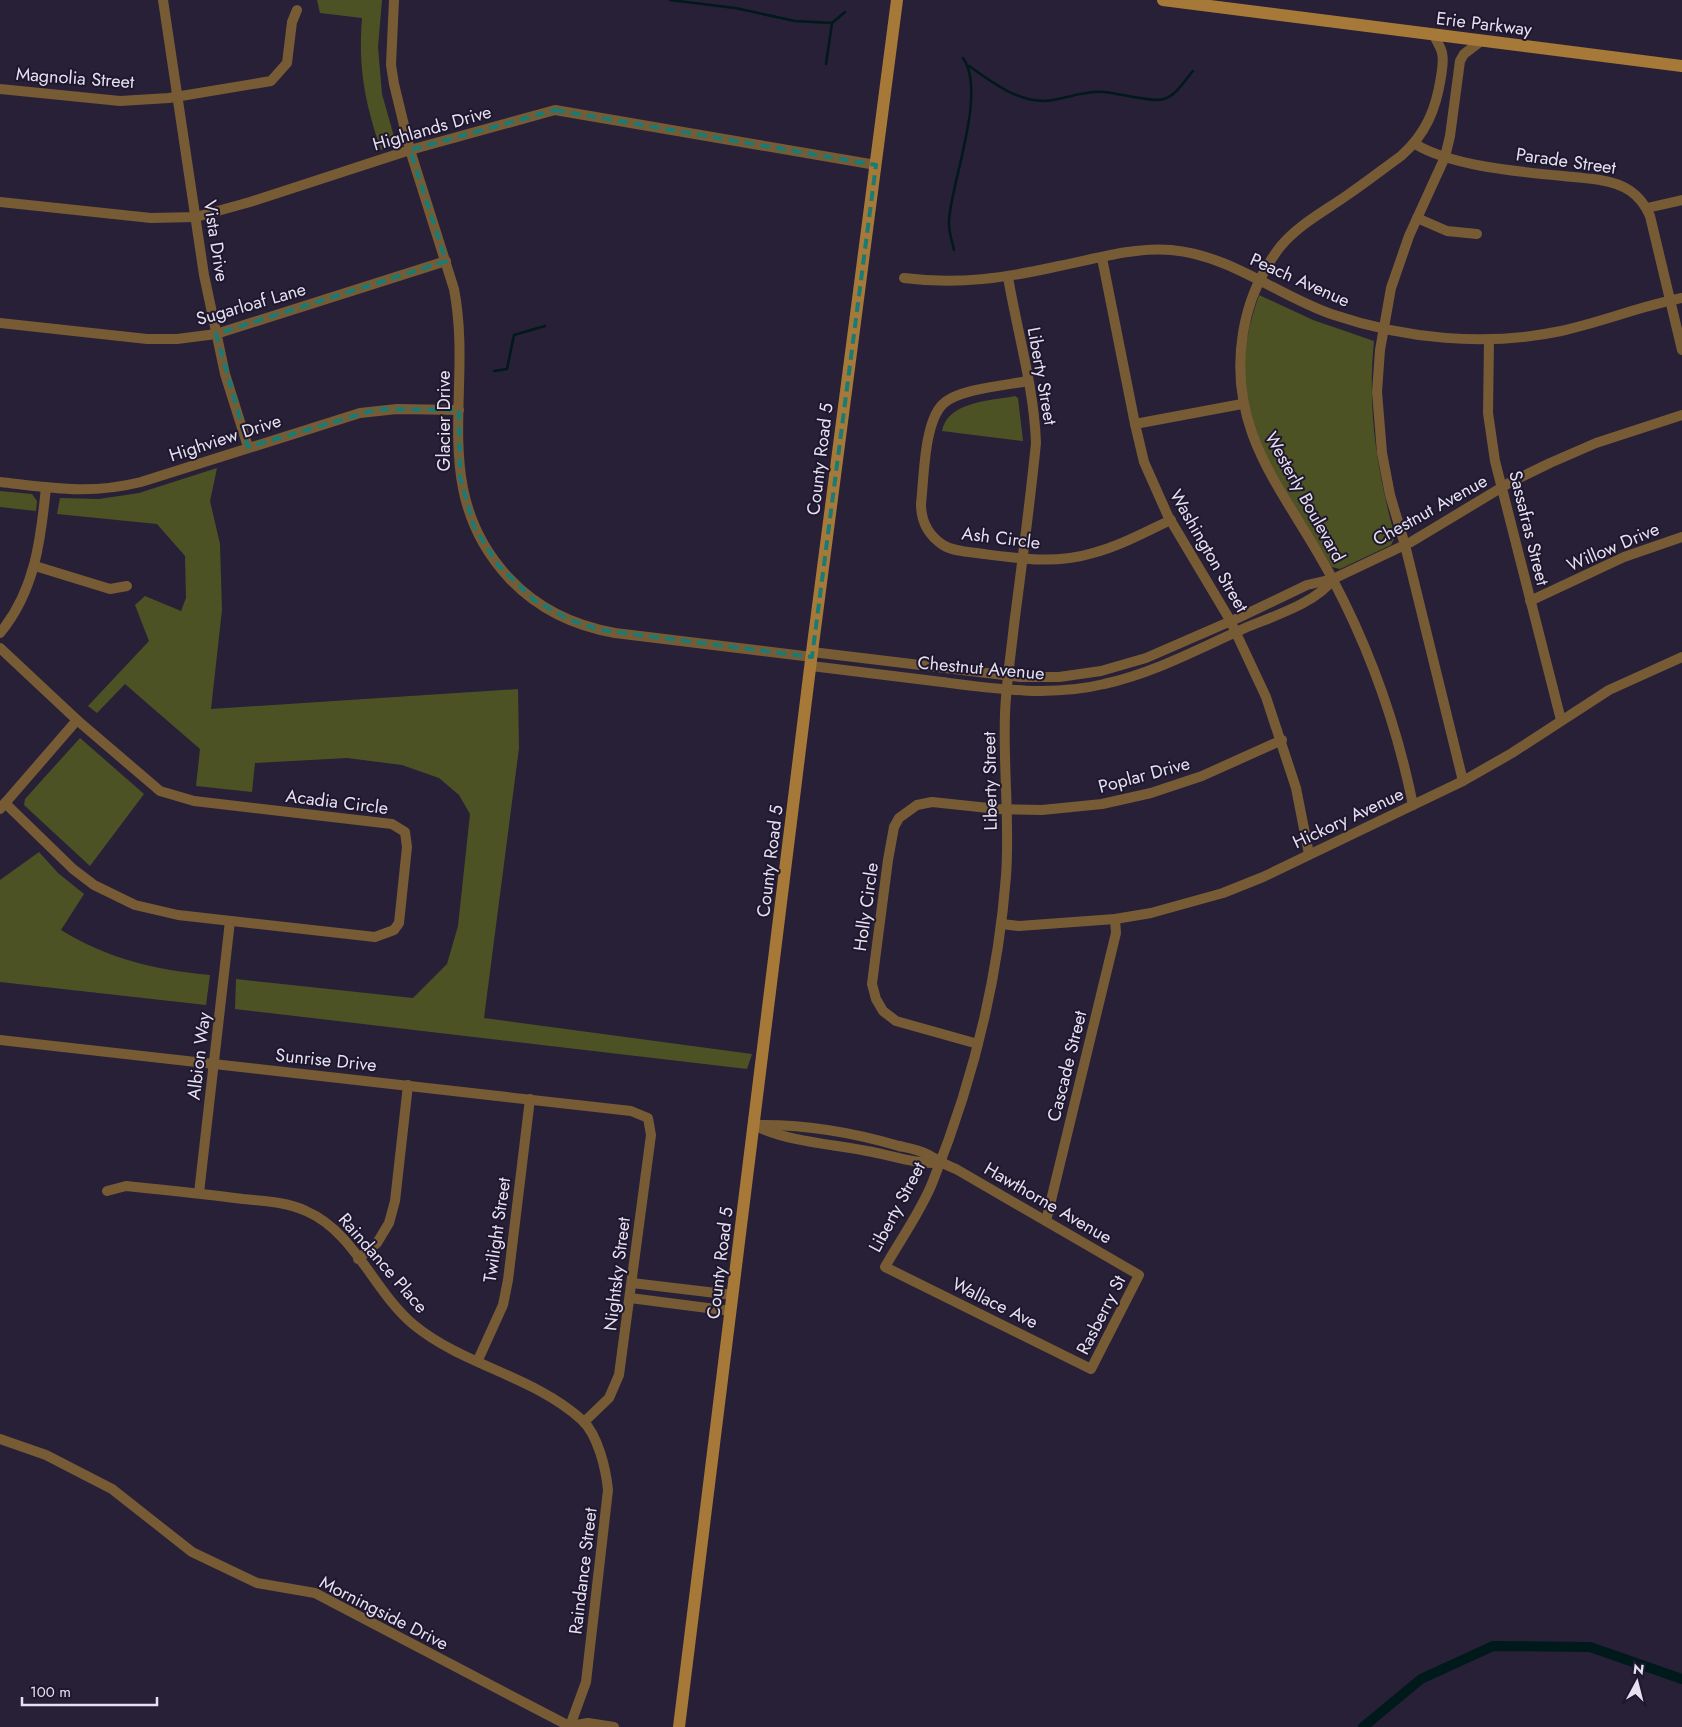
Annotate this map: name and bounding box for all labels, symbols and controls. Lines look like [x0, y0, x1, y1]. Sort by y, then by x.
street label: Erie Parkway [1435, 5, 1534, 43]
street label: Magnolia Street [15, 61, 136, 95]
street label: Highlands Drive [370, 99, 494, 157]
street label: Parade Street [1514, 141, 1618, 181]
street label: Vista Drive [197, 198, 235, 284]
street label: Peach Avenue [1246, 246, 1354, 314]
street label: Sugarloaf Lane [193, 276, 309, 332]
street label: Liberty Street [1021, 325, 1064, 428]
street label: Glacier Drive [431, 371, 457, 471]
street label: County Road 5 [800, 401, 840, 517]
street label: Highview Drive [166, 408, 284, 468]
street label: Westerly Boulevard [1258, 427, 1352, 567]
street label: Chestnut Avenue [1368, 468, 1492, 552]
street label: Sassafras Street [1502, 468, 1556, 589]
street label: Washington Street [1163, 485, 1255, 618]
street label: Willow Drive [1563, 516, 1663, 578]
street label: Ash Circle [960, 520, 1042, 556]
street label: Chestnut Avenue [916, 650, 1046, 686]
street label: Liberty Street [976, 731, 1004, 831]
street label: Poplar Drive [1095, 750, 1193, 800]
street label: Hickory Avenue [1288, 781, 1408, 855]
street label: Acadia Circle [284, 783, 390, 821]
street label: County Road 5 [750, 803, 790, 919]
street label: Holly Circle [847, 861, 885, 953]
street label: Cascade Street [1041, 1007, 1093, 1124]
street label: Albion Way [181, 1011, 217, 1101]
street label: Sunrise Drive [274, 1042, 378, 1078]
street label: Hawthorne Avenue [979, 1156, 1117, 1250]
street label: Liberty Street [862, 1157, 932, 1257]
street label: Twilight Street [477, 1175, 517, 1284]
street label: County Road 5 [700, 1205, 740, 1321]
street label: Raindance Place [332, 1207, 434, 1319]
street label: Nightsky Street [597, 1215, 637, 1332]
street label: Rasberry St [1070, 1270, 1132, 1359]
street label: Wallace Ave [948, 1271, 1042, 1335]
street label: Raindance Street [562, 1505, 604, 1636]
street label: Morningside Drive [315, 1569, 453, 1657]
north arrow [1612, 1657, 1662, 1707]
text: N [1632, 1658, 1645, 1680]
scale bar [22, 1674, 158, 1706]
text: 100 m [30, 1681, 71, 1703]

